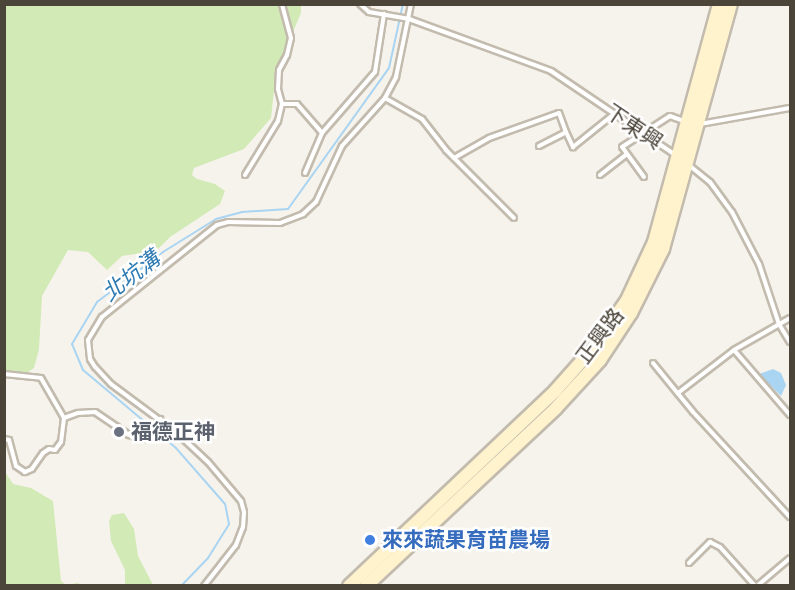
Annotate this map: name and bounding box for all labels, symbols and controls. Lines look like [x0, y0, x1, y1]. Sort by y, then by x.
street label: 下東興 [601, 99, 667, 155]
water label: 北坑溝 [97, 245, 165, 307]
street label: 正興路 [571, 303, 629, 369]
place label: 福德正神 [131, 419, 215, 445]
marker: 福德正神 [112, 425, 126, 439]
place label: 來來蔬果育苗農場 [382, 527, 550, 553]
marker: 來來蔬果育苗農場 [363, 533, 377, 547]

